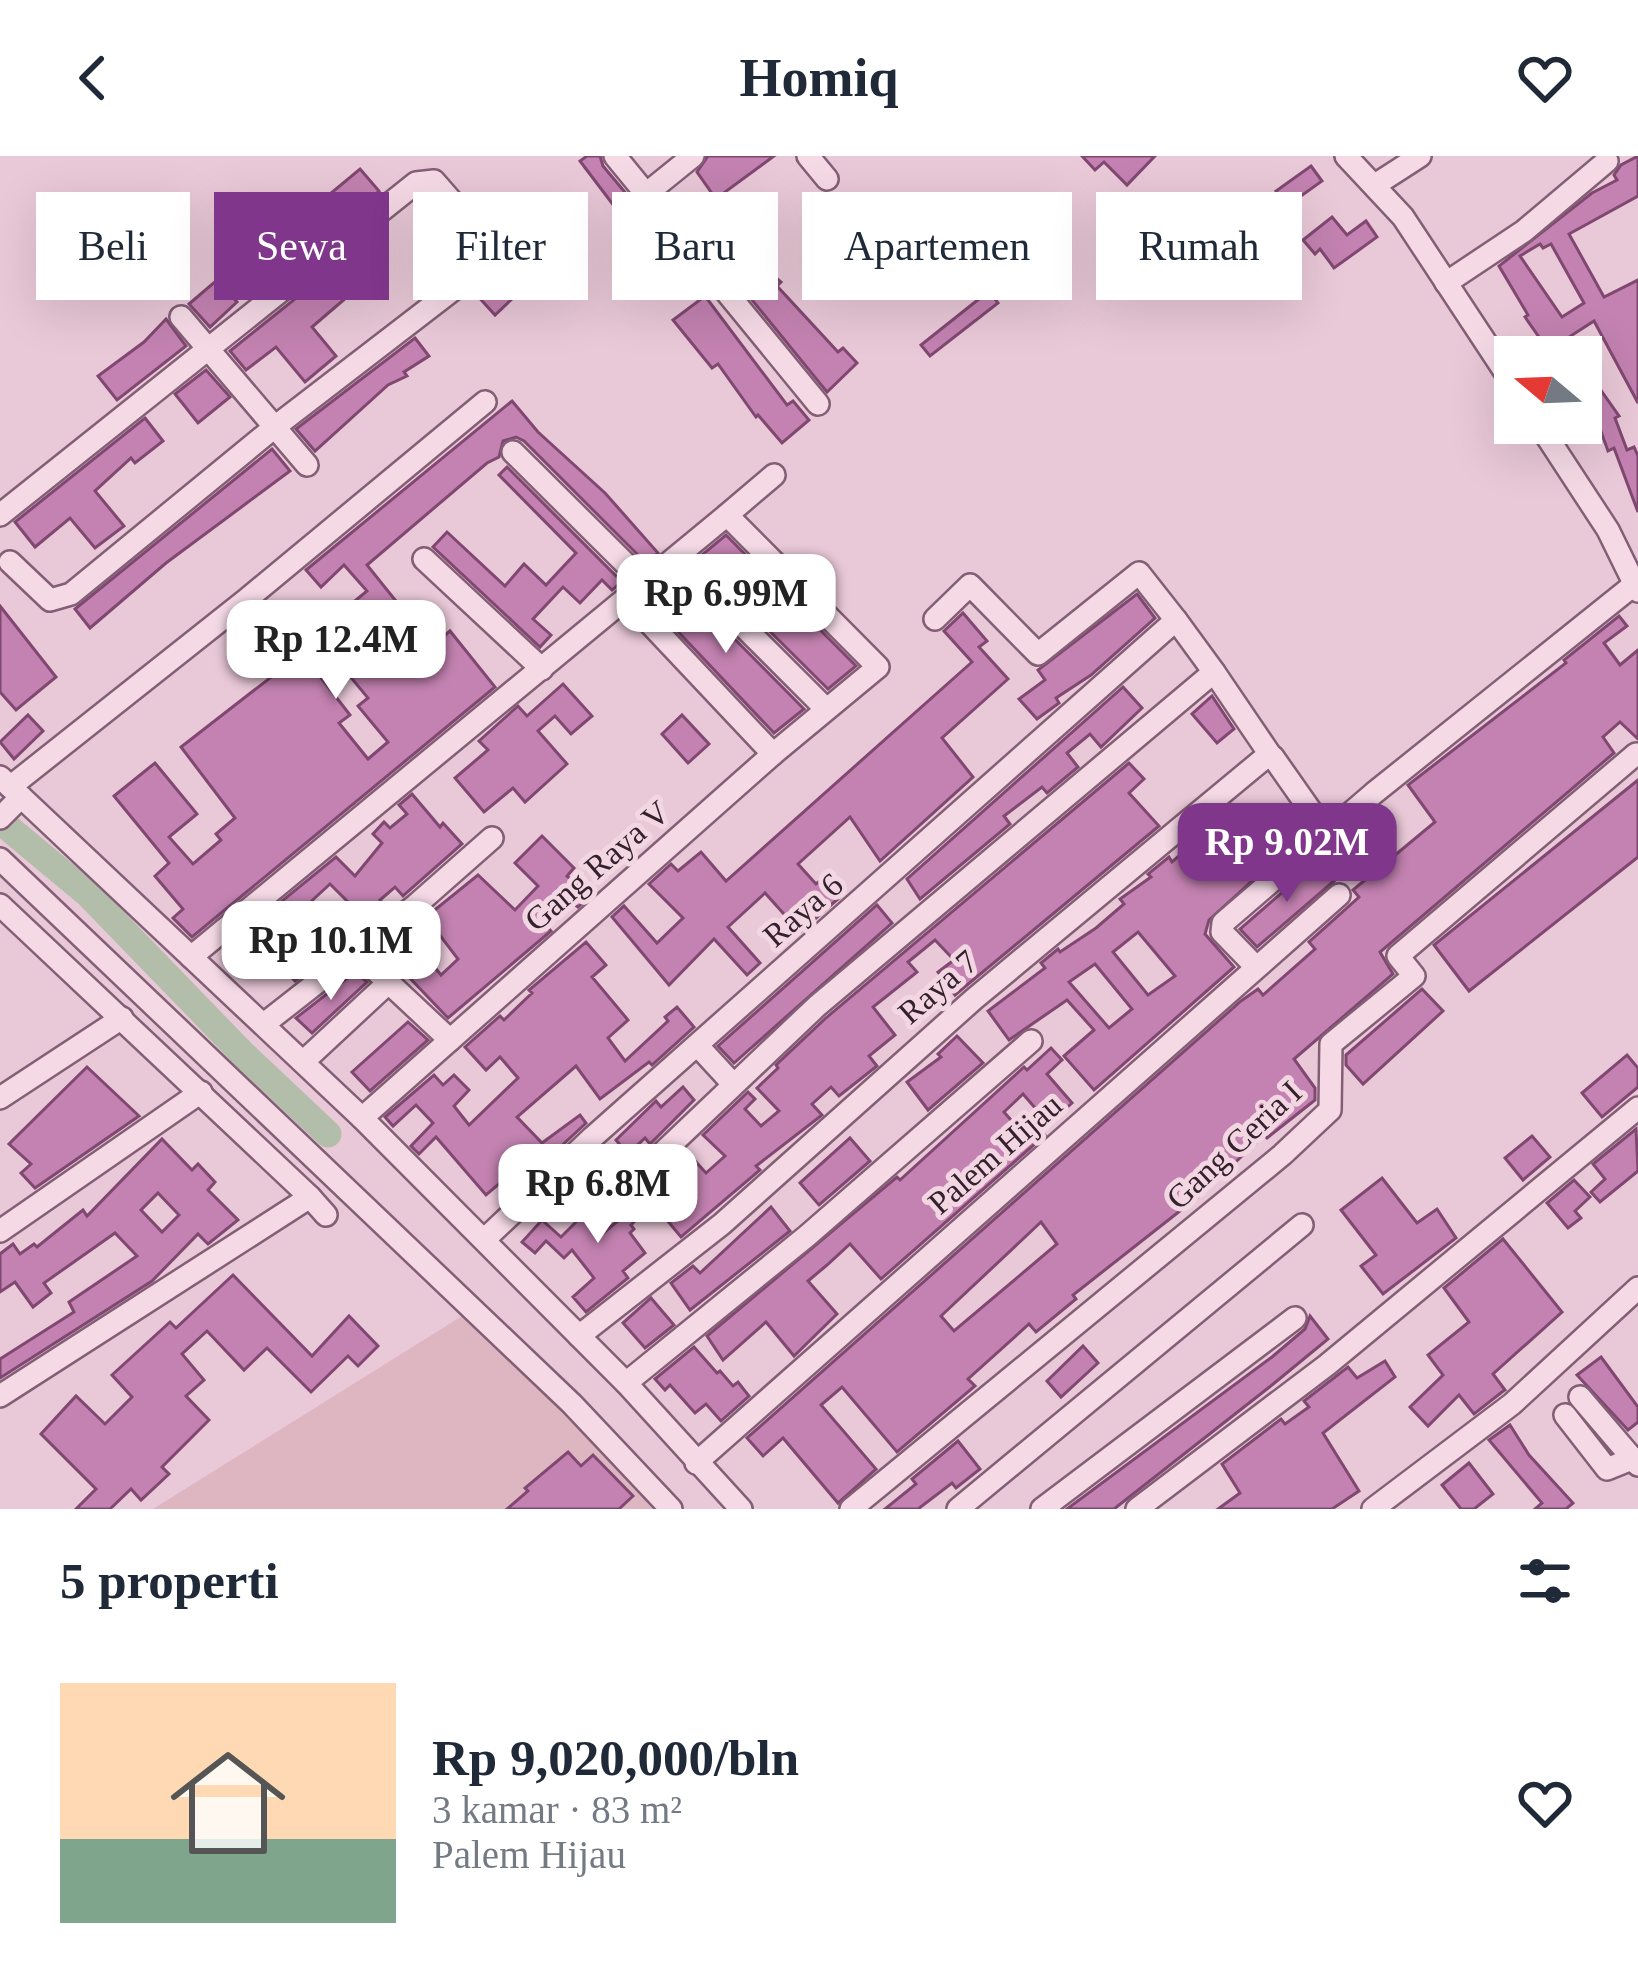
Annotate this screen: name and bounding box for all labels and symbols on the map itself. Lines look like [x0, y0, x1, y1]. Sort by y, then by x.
north arrow [1494, 336, 1602, 444]
pin: Rp 6.99M [602, 554, 850, 656]
pin: Rp 12.4M [212, 600, 460, 702]
street label: Gang Raya V [518, 794, 676, 938]
pin: Rp 9.02M [1163, 803, 1411, 905]
street label: Raya 6 [756, 866, 850, 954]
pin: Rp 10.1M [207, 901, 455, 1003]
street label: Raya 7 [891, 943, 985, 1031]
street label: Gang Ceria I [1159, 1074, 1309, 1216]
street label: Palem Hijau [921, 1087, 1069, 1221]
pin: Rp 6.8M [487, 1144, 709, 1246]

